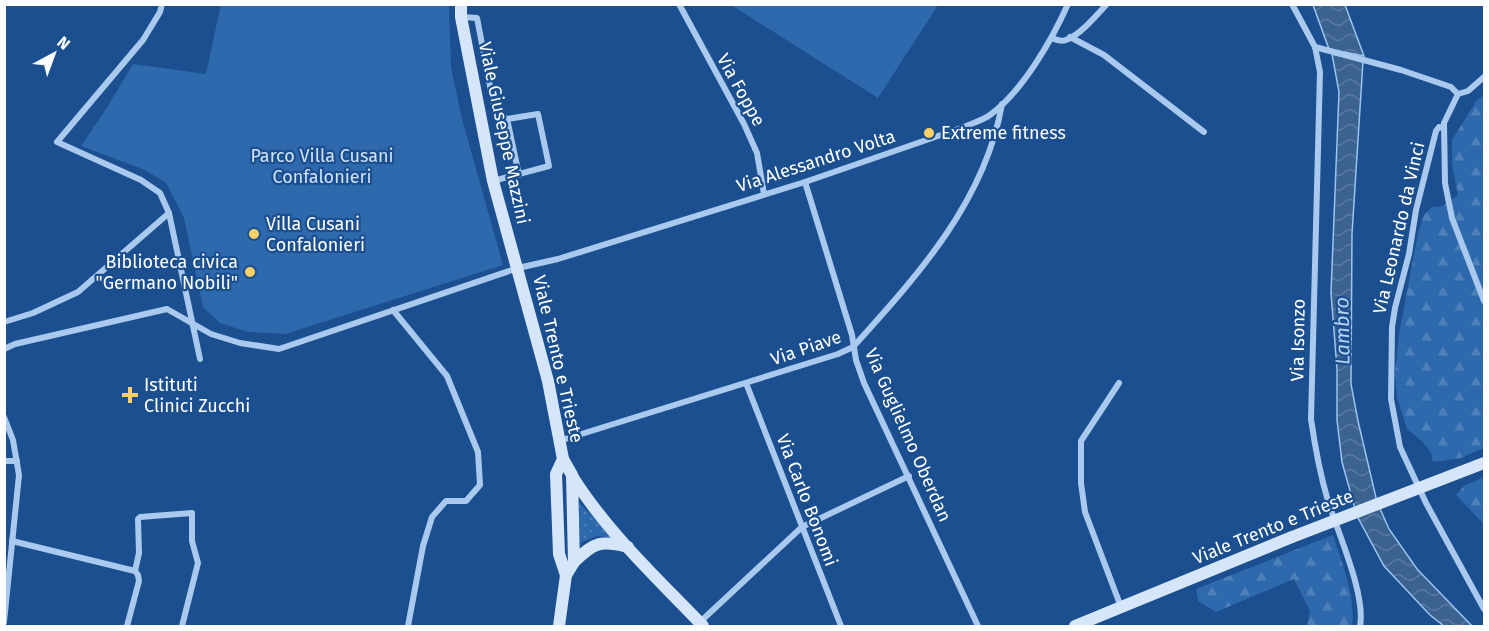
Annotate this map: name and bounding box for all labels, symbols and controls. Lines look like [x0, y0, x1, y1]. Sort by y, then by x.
north arrow [24, 24, 84, 84]
text: N [53, 32, 74, 54]
street label: Viale Giuseppe Mazzini [474, 40, 534, 226]
street label: Via Foppe [712, 50, 770, 130]
place label: Extreme fitness [941, 122, 1066, 144]
street label: Via Alessandro Volta [734, 125, 898, 197]
marker: Extreme fitness [922, 126, 936, 140]
street label: Via Leonardo da Vinci [1368, 140, 1430, 316]
park label: Parco Villa Cusani Confalonieri [250, 145, 394, 188]
place label: Villa Cusani Confalonieri [266, 213, 365, 256]
marker: Villa Cusani Confalonieri [247, 227, 261, 241]
place label: Biblioteca civica "Germano Nobili" [96, 251, 238, 294]
marker: Biblioteca civica "Germano Nobili" [243, 265, 257, 279]
street label: Viale Trento e Trieste [528, 273, 588, 445]
water label: Lambro [1329, 297, 1355, 365]
street label: Via Isonzo [1286, 298, 1310, 382]
street label: Via Piave [768, 326, 844, 370]
street label: Via Guglielmo Oberdan [860, 345, 956, 525]
place label: Istituti Clinici Zucchi [144, 374, 250, 417]
marker: Istituti Clinici Zucchi [121, 386, 139, 404]
street label: Via Carlo Bonomi [772, 431, 842, 569]
street label: Viale Trento e Trieste [1190, 485, 1356, 569]

